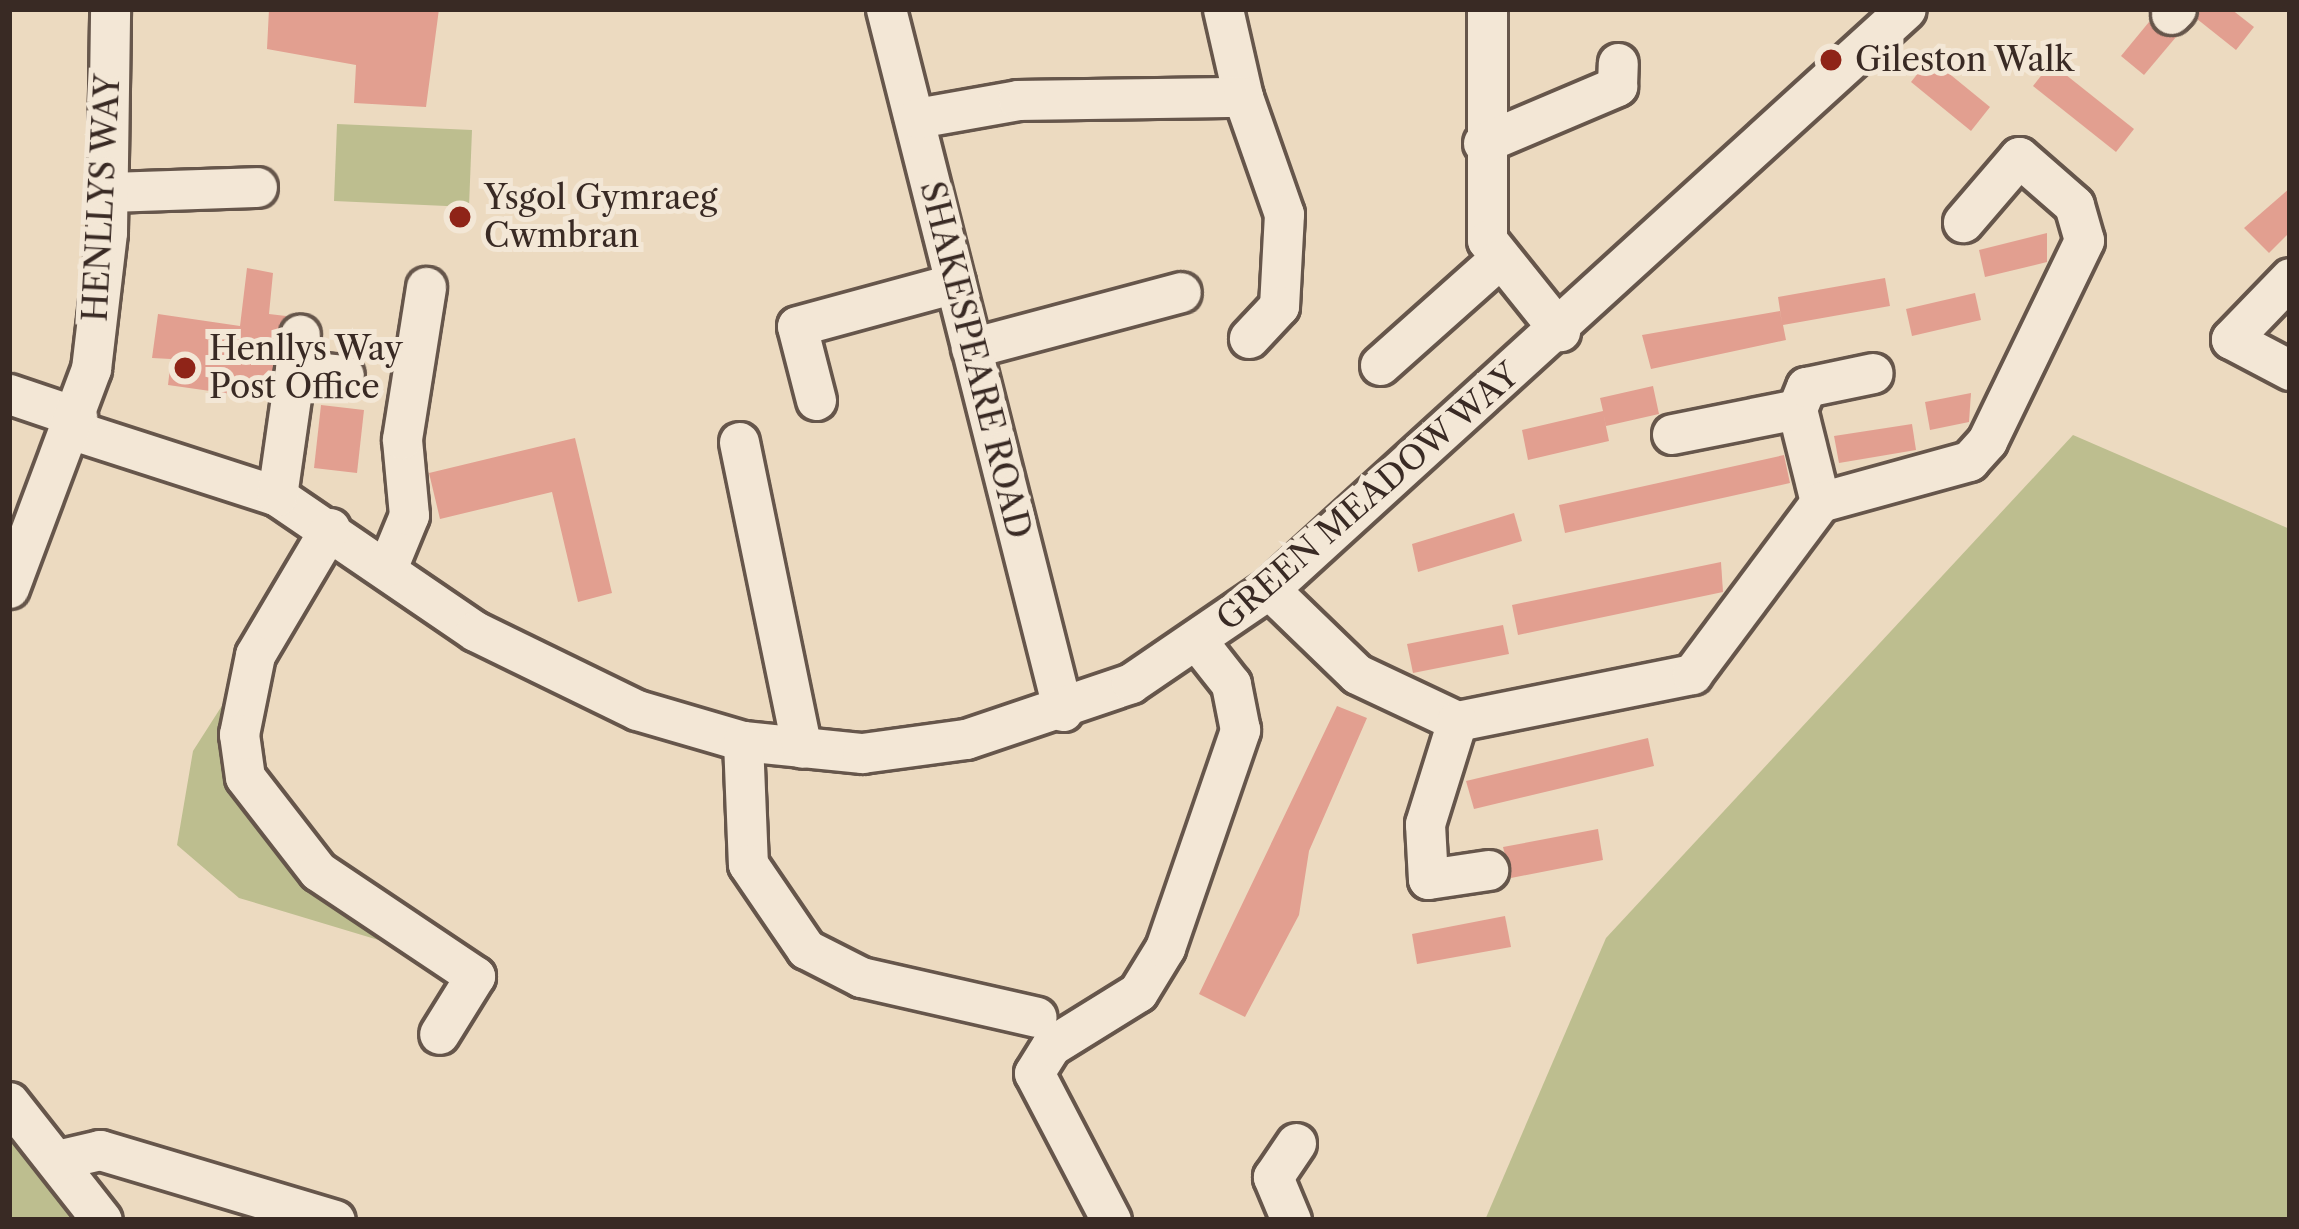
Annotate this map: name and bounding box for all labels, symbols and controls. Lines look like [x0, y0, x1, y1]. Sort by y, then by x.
place label: Gileston Walk [1855, 40, 2075, 80]
marker: Gileston Walk [1818, 47, 1844, 73]
street label: HENLLYS WAY [76, 73, 128, 323]
street label: SHAKESPEARE ROAD [911, 177, 1039, 543]
place label: Ysgol Gymraeg Cwmbran [484, 178, 717, 256]
marker: Ysgol Gymraeg Cwmbran [447, 204, 473, 230]
place label: Henllys Way Post Office [209, 329, 404, 407]
street label: GREEN MEADOW WAY [1208, 354, 1528, 640]
marker: Henllys Way Post Office [172, 355, 198, 381]

